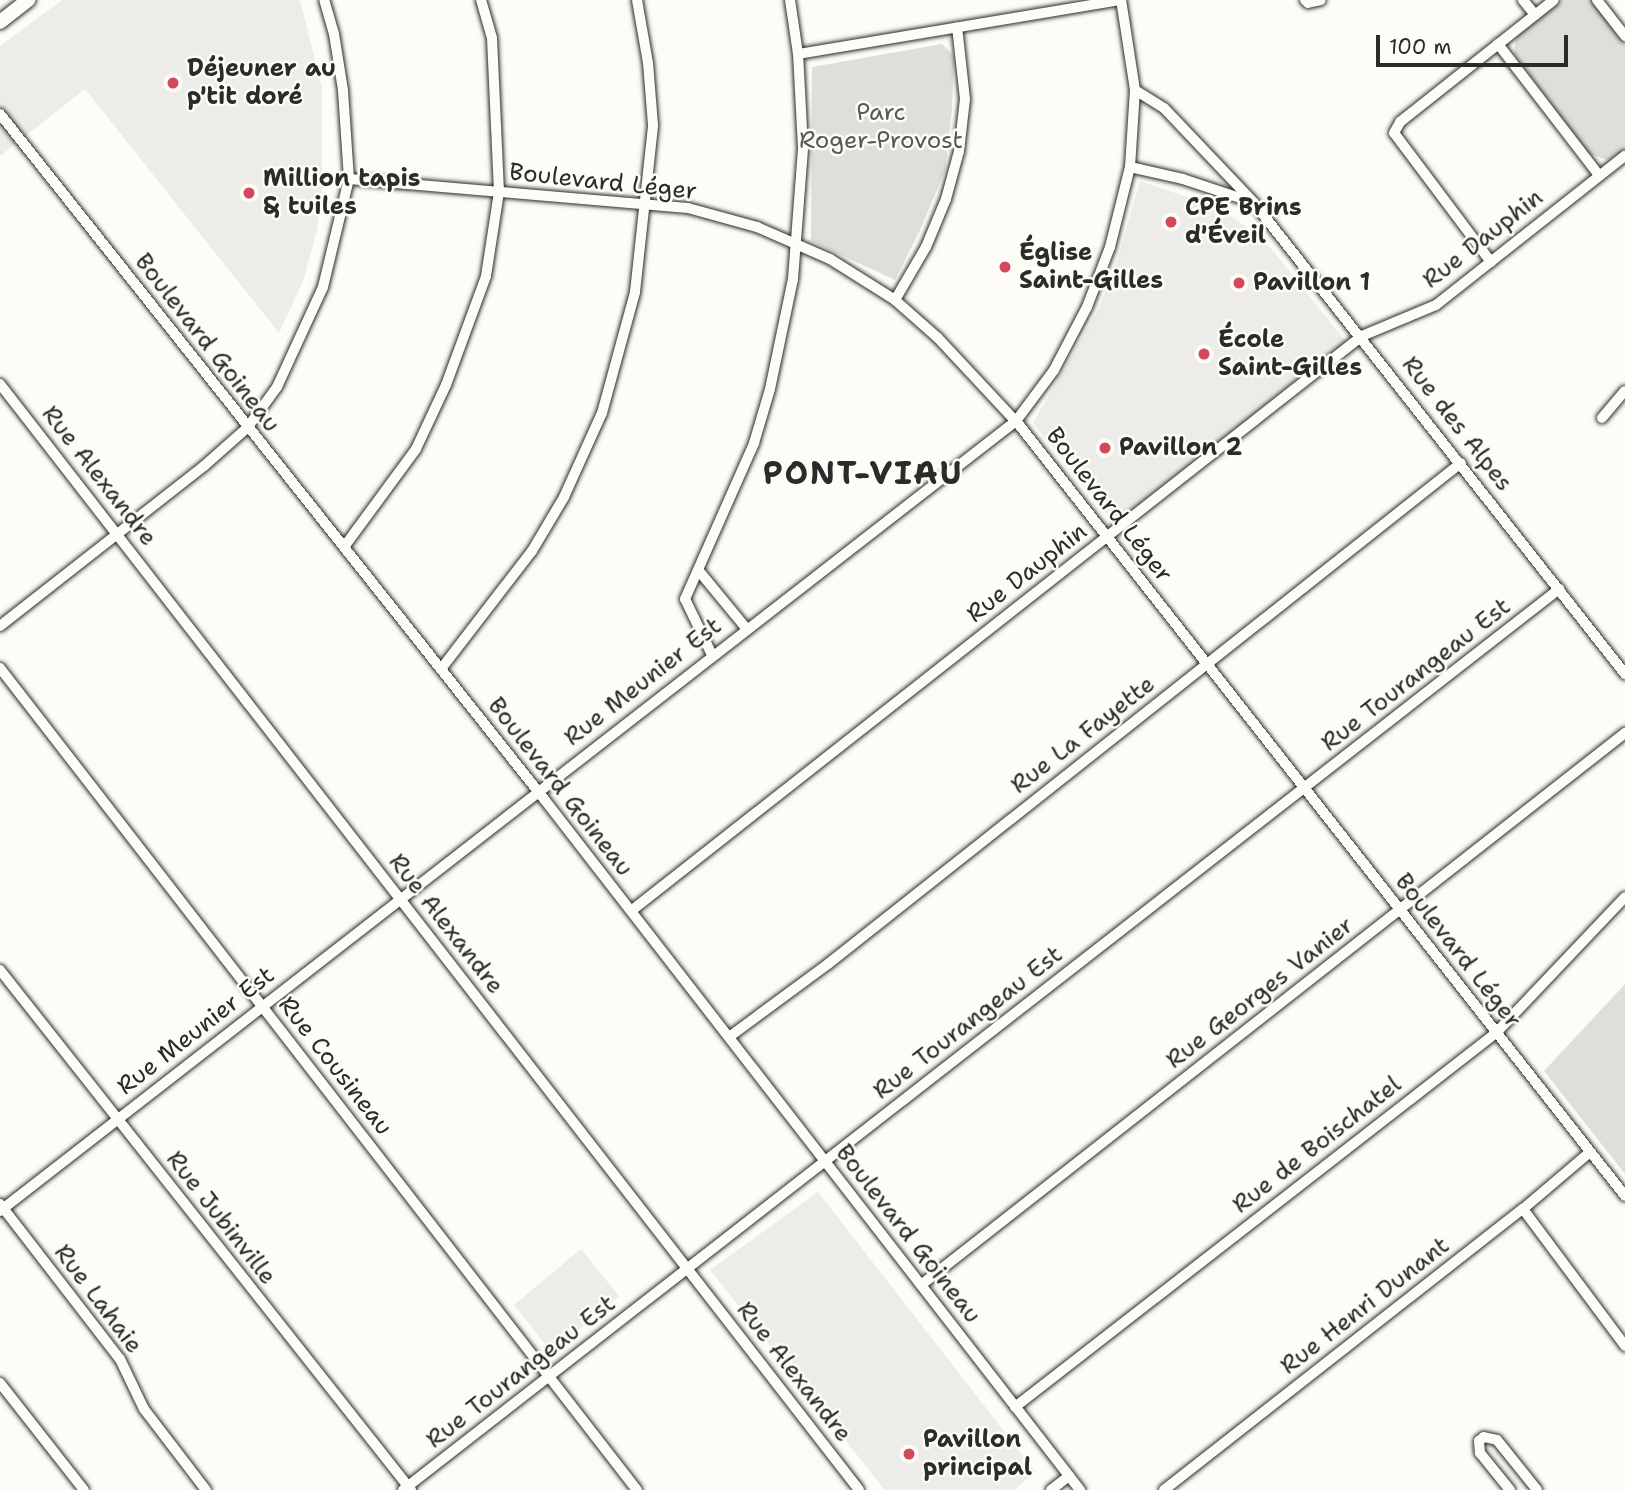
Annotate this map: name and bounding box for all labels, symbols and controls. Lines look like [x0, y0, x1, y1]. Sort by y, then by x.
scale bar [1380, 21, 1572, 65]
text: 100 m [1389, 33, 1452, 61]
place label: Déjeuner au p'tit doré [187, 55, 336, 111]
marker: Déjeuner au p'tit doré [165, 75, 181, 91]
park label: Parc Roger-Provost [799, 99, 963, 155]
street label: Boulevard Léger [508, 158, 698, 206]
place label: Million tapis & tuiles [263, 165, 420, 221]
street label: Rue Dauphin [1417, 183, 1549, 295]
marker: Million tapis & tuiles [241, 185, 257, 201]
place label: CPE Brins d'Éveil [1185, 194, 1302, 250]
marker: CPE Brins d'Éveil [1163, 214, 1179, 230]
place label: Église Saint-Gilles [1019, 239, 1163, 295]
street label: Boulevard Goineau [128, 248, 286, 438]
marker: Église Saint-Gilles [997, 259, 1013, 275]
place label: Pavillon 1 [1253, 269, 1370, 297]
marker: Pavillon 1 [1231, 275, 1247, 291]
place label: École Saint-Gilles [1218, 326, 1362, 382]
marker: École Saint-Gilles [1196, 346, 1212, 362]
street label: Rue des Alpes [1395, 351, 1519, 497]
street label: Rue Alexandre [35, 400, 163, 552]
street label: Boulevard Léger [1040, 422, 1178, 588]
place label: Pavillon 2 [1119, 434, 1242, 462]
marker: Pavillon 2 [1097, 440, 1113, 456]
district label: PONT-VIAU [764, 454, 962, 492]
street label: Rue Dauphin [961, 517, 1093, 629]
street label: Rue Tourangeau Est [1316, 592, 1516, 758]
street label: Rue Meunier Est [559, 612, 727, 752]
street label: Rue La Fayette [1005, 670, 1161, 800]
street label: Boulevard Goineau [481, 692, 639, 882]
street label: Rue Alexandre [382, 848, 510, 1000]
street label: Boulevard Léger [1389, 868, 1527, 1034]
street label: Rue Georges Vanier [1161, 911, 1359, 1075]
street label: Rue Tourangeau Est [868, 940, 1068, 1106]
street label: Rue Meunier Est [112, 961, 280, 1101]
street label: Rue Cousineau [272, 991, 398, 1141]
street label: Rue de Boischatel [1227, 1070, 1407, 1220]
street label: Boulevard Goineau [829, 1139, 987, 1329]
street label: Rue Jubinville [160, 1146, 282, 1290]
street label: Rue Henri Dunant [1275, 1231, 1455, 1381]
street label: Rue Lahaie [48, 1239, 148, 1359]
street label: Rue Tourangeau Est [421, 1289, 621, 1455]
street label: Rue Alexandre [730, 1296, 858, 1448]
place label: Pavillon principal [923, 1426, 1032, 1482]
marker: Pavillon principal [901, 1446, 917, 1462]

